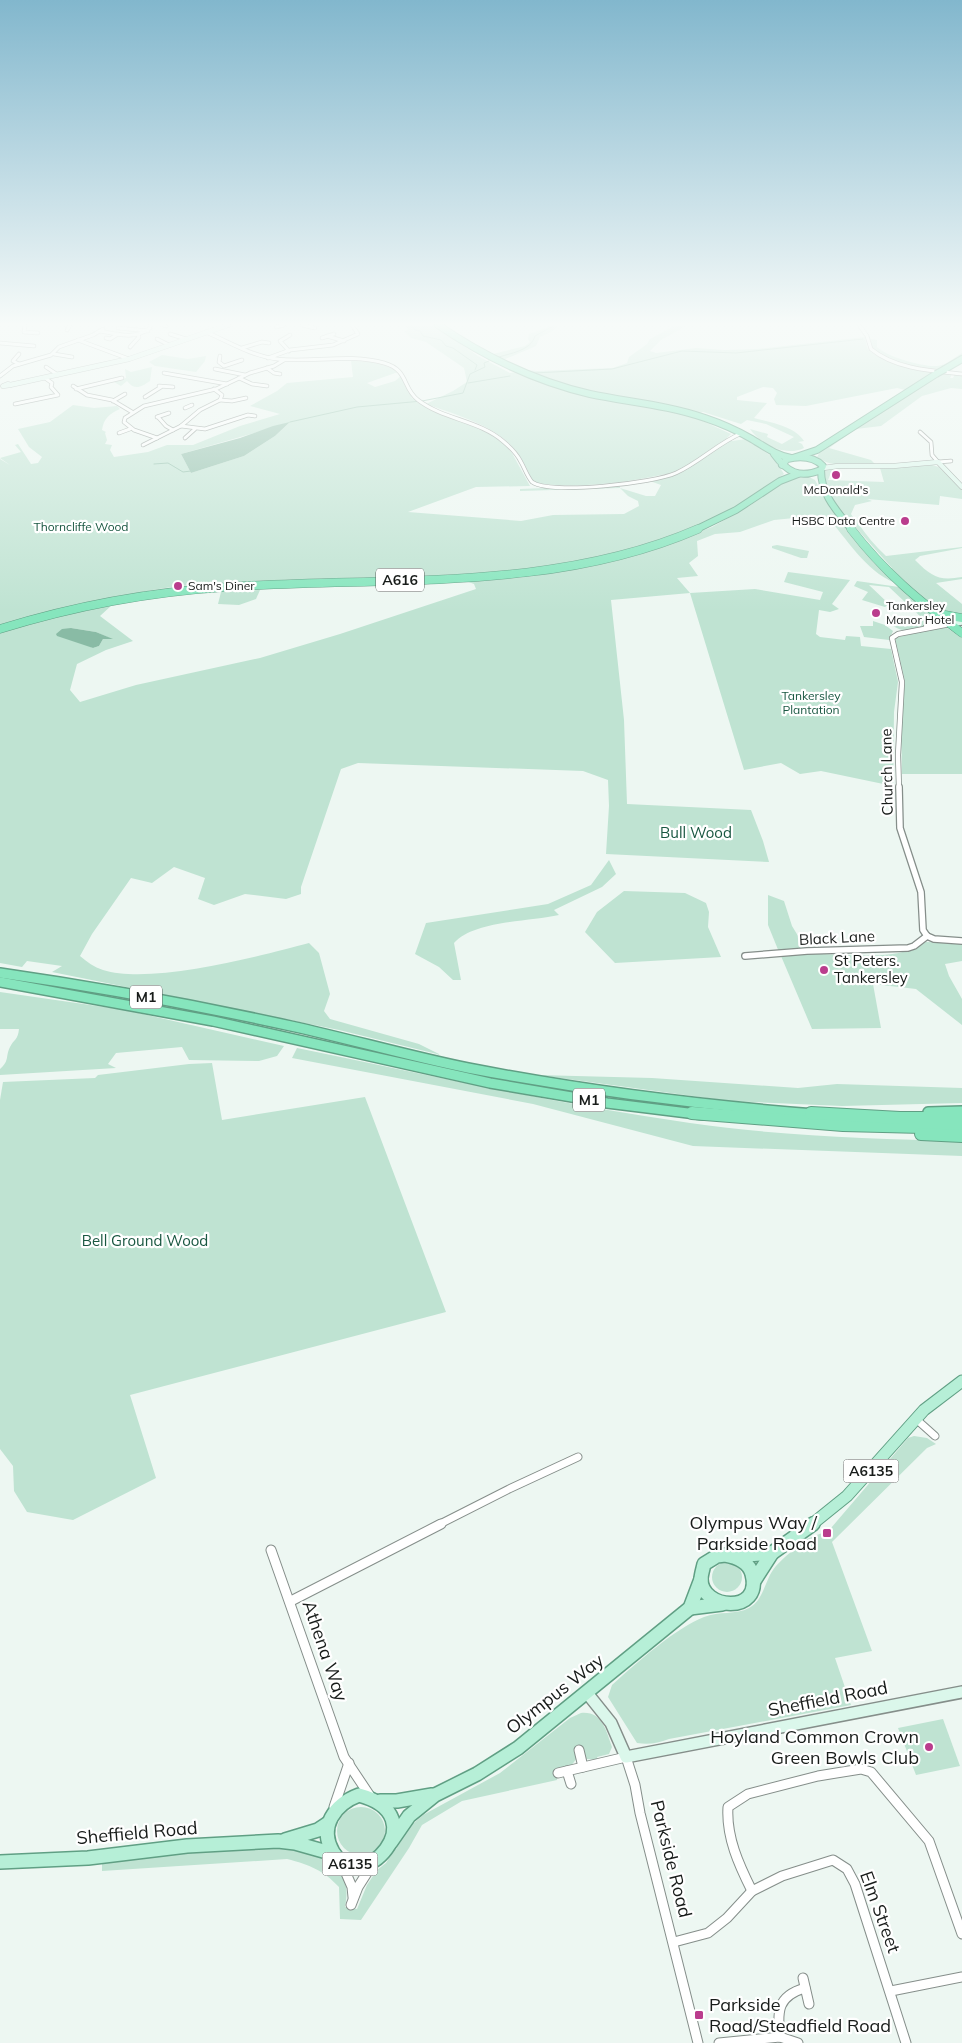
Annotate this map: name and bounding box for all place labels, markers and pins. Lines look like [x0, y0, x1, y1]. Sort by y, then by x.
marker: McDonald's [830, 469, 842, 481]
place label: McDonald's [804, 482, 869, 497]
place label: HSBC Data Centre [792, 513, 895, 528]
marker: HSBC Data Centre [899, 515, 911, 527]
place label: Sam's Diner [188, 578, 255, 593]
marker: Sam's Diner [172, 580, 184, 592]
place label: Tankersley Manor Hotel [886, 598, 954, 627]
marker: Tankersley Manor Hotel [870, 607, 882, 619]
place label: St Peters. Tankersley [834, 951, 908, 987]
marker: St Peters. Tankersley [818, 964, 830, 976]
place label: Olympus Way / Parkside Road [690, 1511, 818, 1555]
marker: Olympus Way / Parkside Road [821, 1527, 833, 1539]
place label: Hoyland Common Crown Green Bowls Club [710, 1725, 919, 1769]
marker: Hoyland Common Crown Green Bowls Club [923, 1741, 935, 1753]
place label: Parkside Road/Steadfield Road [709, 1993, 891, 2037]
marker: Parkside Road/Steadfield Road [693, 2009, 705, 2021]

